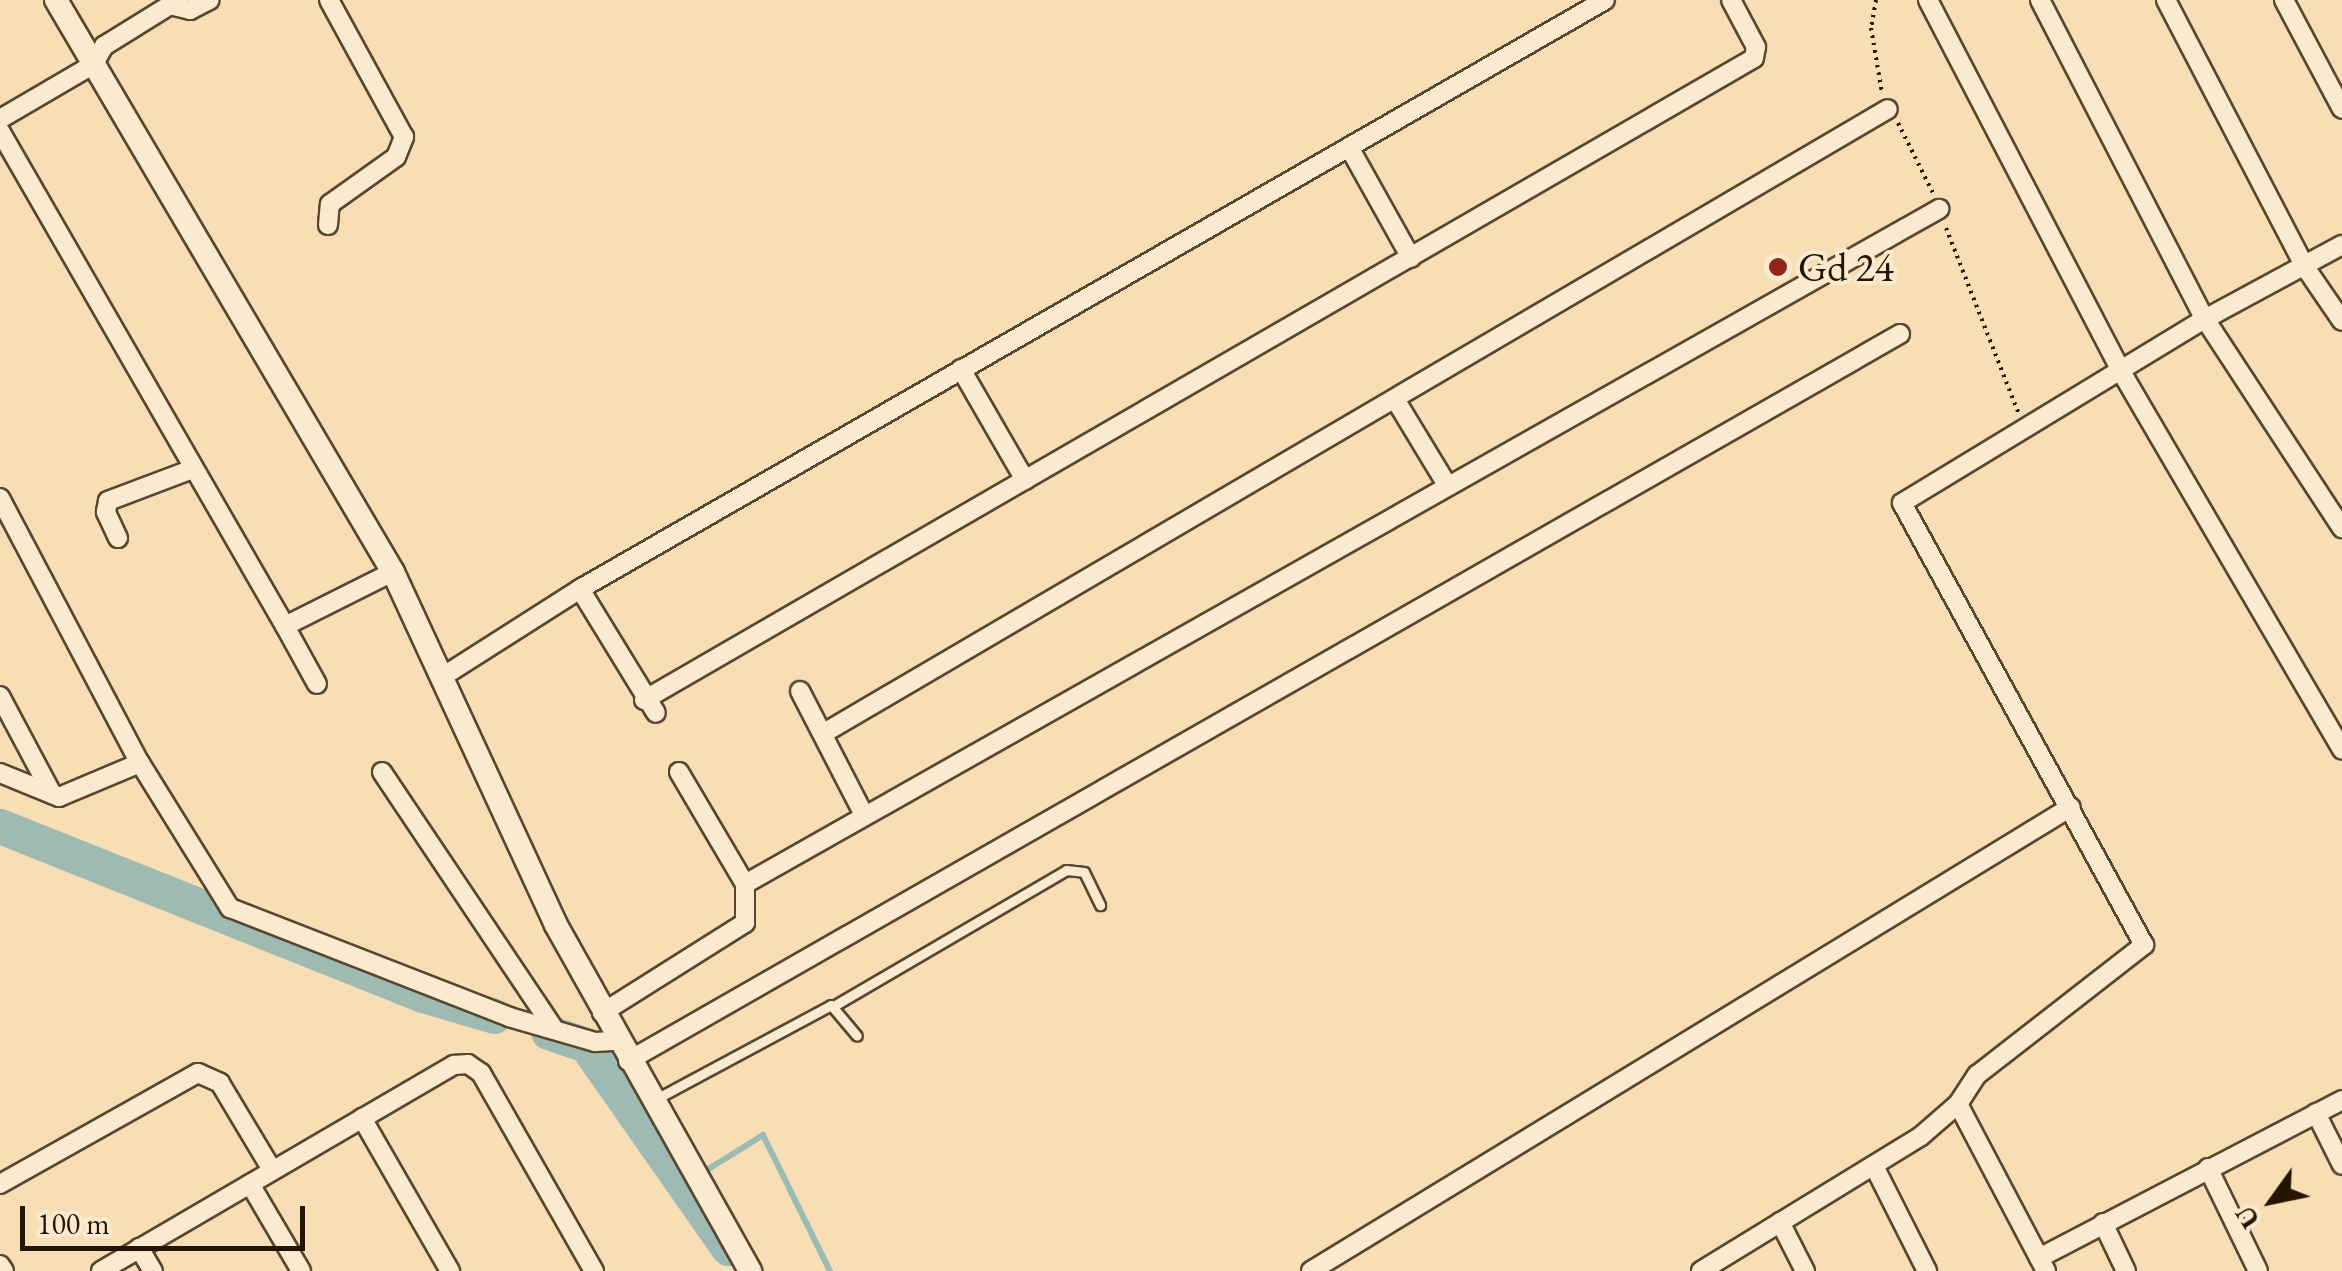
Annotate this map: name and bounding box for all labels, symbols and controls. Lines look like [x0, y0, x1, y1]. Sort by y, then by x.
place label: Gd 24 [1798, 243, 1894, 291]
marker: Gd 24 [1767, 256, 1789, 278]
north arrow [2222, 1151, 2322, 1251]
scale bar [25, 1186, 310, 1248]
text: U [2226, 1199, 2268, 1236]
text: 100 m [37, 1204, 110, 1243]

